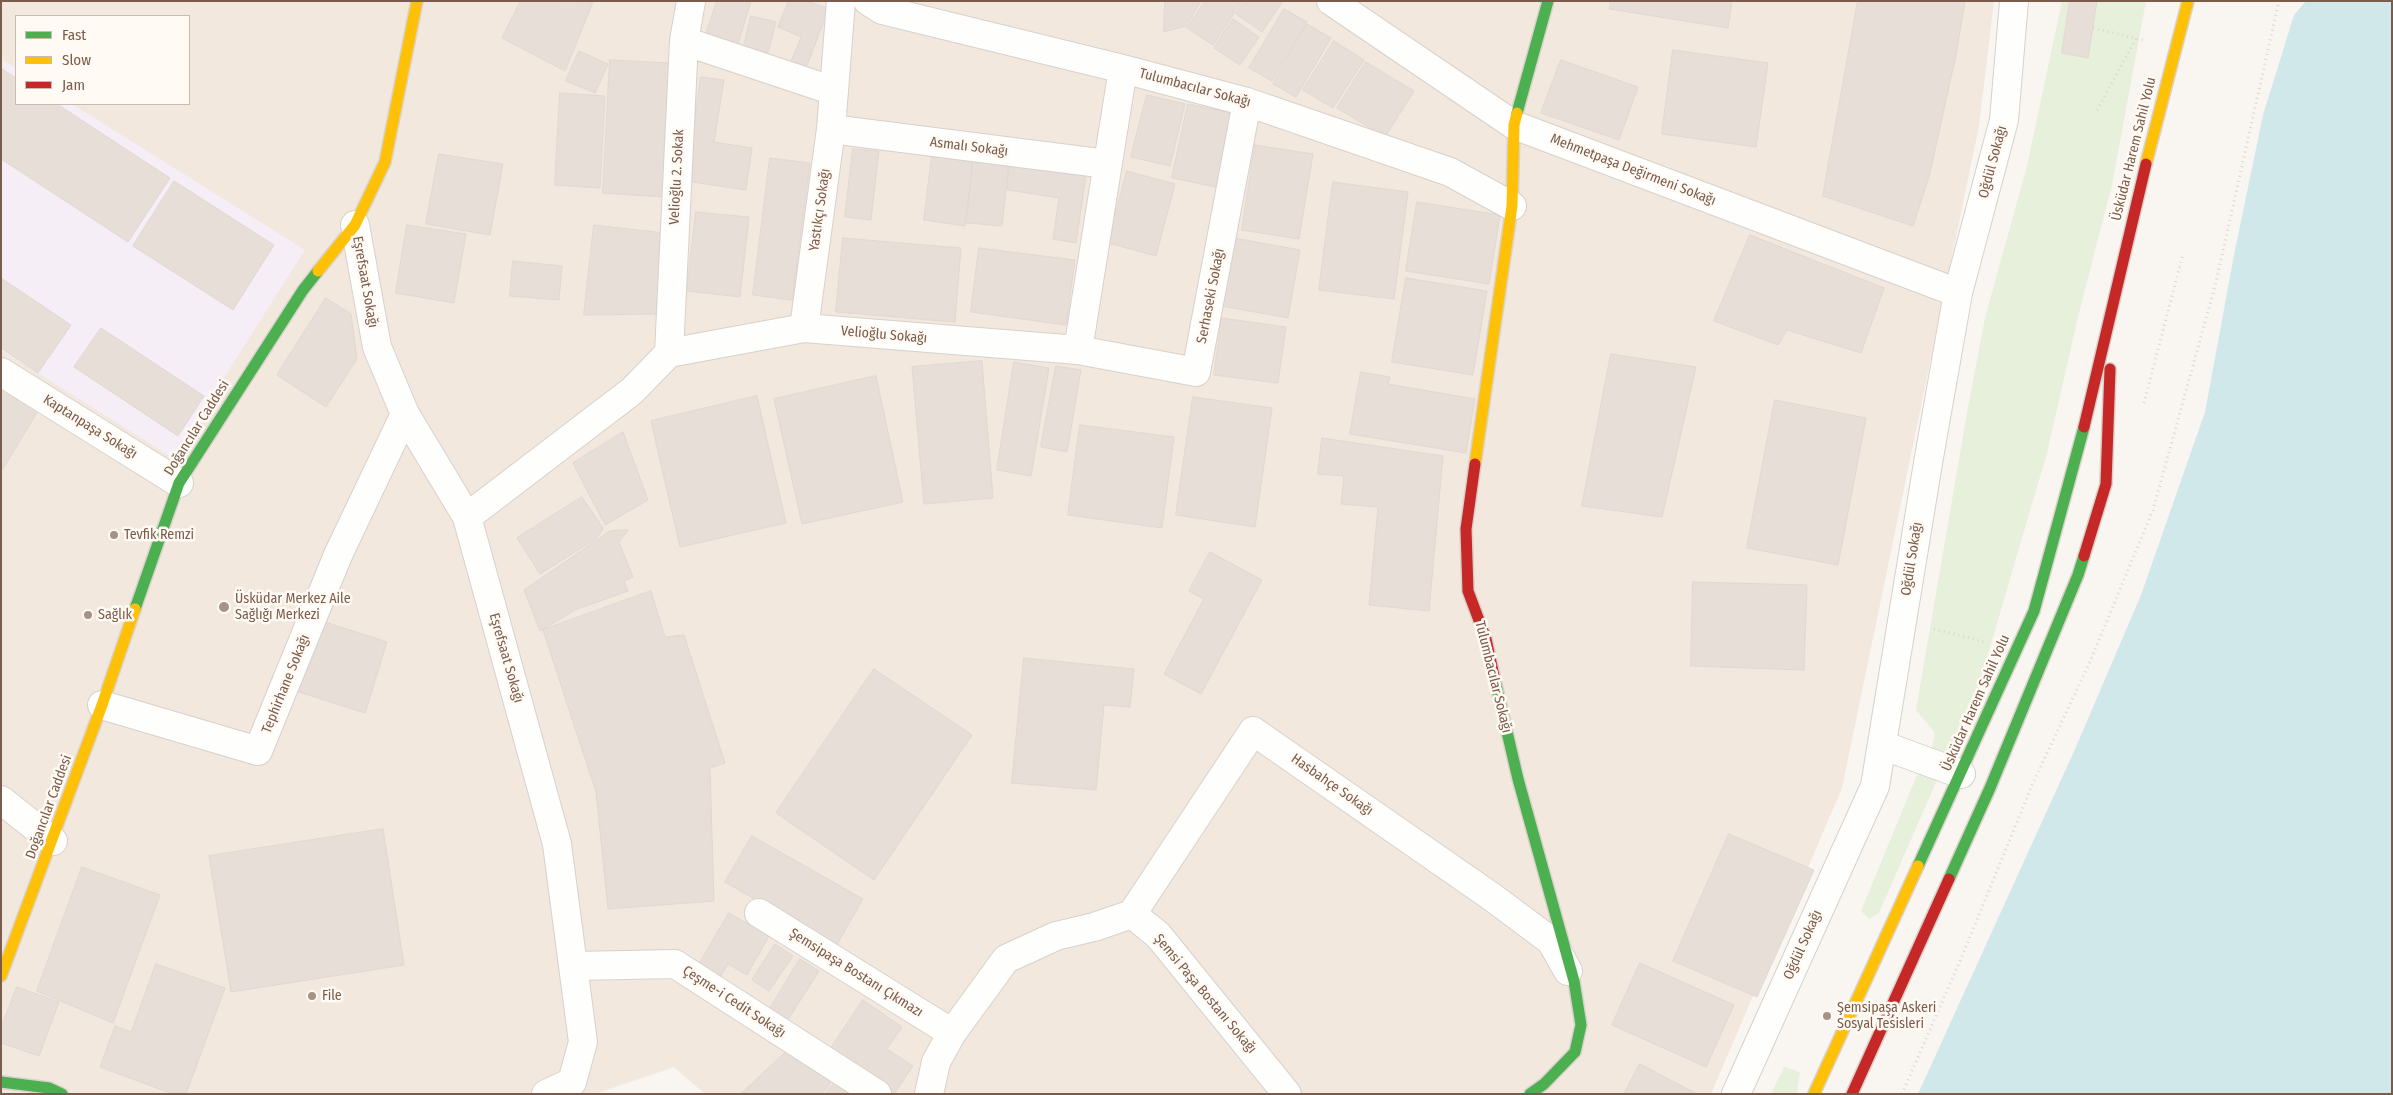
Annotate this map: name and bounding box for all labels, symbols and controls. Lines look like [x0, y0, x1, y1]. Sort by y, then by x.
legend [15, 15, 190, 105]
text: Fast [62, 26, 86, 44]
text: Slow [62, 51, 91, 69]
street label: Tulumbacılar Sokağı [1137, 65, 1253, 111]
street label: Üsküdar Harem Sahil Yolu [2108, 75, 2160, 223]
text: Jam [62, 76, 85, 94]
street label: Oğdül Sokağı [1975, 124, 2011, 200]
street label: Velioğlu 2. Sokak [666, 129, 688, 225]
street label: Mehmetpaşa Değirmeni Sokağı [1548, 131, 1718, 209]
street label: Asmalı Sokağı [929, 134, 1009, 160]
street label: Yastıkçı Sokağı [806, 168, 834, 252]
street label: Eşrefsaat Sokağı [349, 235, 381, 329]
street label: Serhaseki Sokağı [1194, 247, 1228, 345]
street label: Velioğlu Sokağı [840, 323, 928, 347]
street label: Doğancılar Caddesi [161, 377, 233, 479]
street label: Kaptanpaşa Sokağı [40, 391, 140, 463]
street label: Oğdül Sokağı [1898, 521, 1926, 597]
place label: Tevfik Remzi [124, 527, 194, 543]
marker: Tevfik Remzi [108, 529, 120, 541]
place label: Üsküdar Merkez Aile Sağlığı Merkezi [235, 591, 351, 624]
marker: Üsküdar Merkez Aile Sağlığı Merkezi [217, 600, 231, 614]
place label: Sağlık [98, 607, 132, 623]
marker: Sağlık [82, 609, 94, 621]
street label: Eşrefsaat Sokağı [485, 611, 527, 705]
street label: Tulumbacılar Sokağı [1471, 619, 1515, 735]
street label: Tephirhane Sokağı [259, 632, 313, 736]
street label: Üsküdar Harem Sahil Yolu [1938, 632, 2014, 774]
street label: Hasbahçe Sokağı [1288, 751, 1376, 819]
street label: Doğancılar Caddesi [22, 753, 76, 861]
street label: Oğdül Sokağı [1780, 908, 1826, 982]
street label: Şemsipaşa Bostanı Çıkmazı [786, 925, 926, 1021]
street label: Şemsi Paşa Bostanı Sokağı [1150, 931, 1260, 1057]
street label: Çeşme-i Cedit Sokağı [679, 962, 789, 1042]
place label: File [322, 988, 342, 1004]
marker: File [306, 990, 318, 1002]
place label: Şemsipaşa Askeri Sosyal Tesisleri [1837, 1000, 1936, 1032]
marker: Şemsipaşa Askeri Sosyal Tesisleri [1821, 1010, 1833, 1022]

